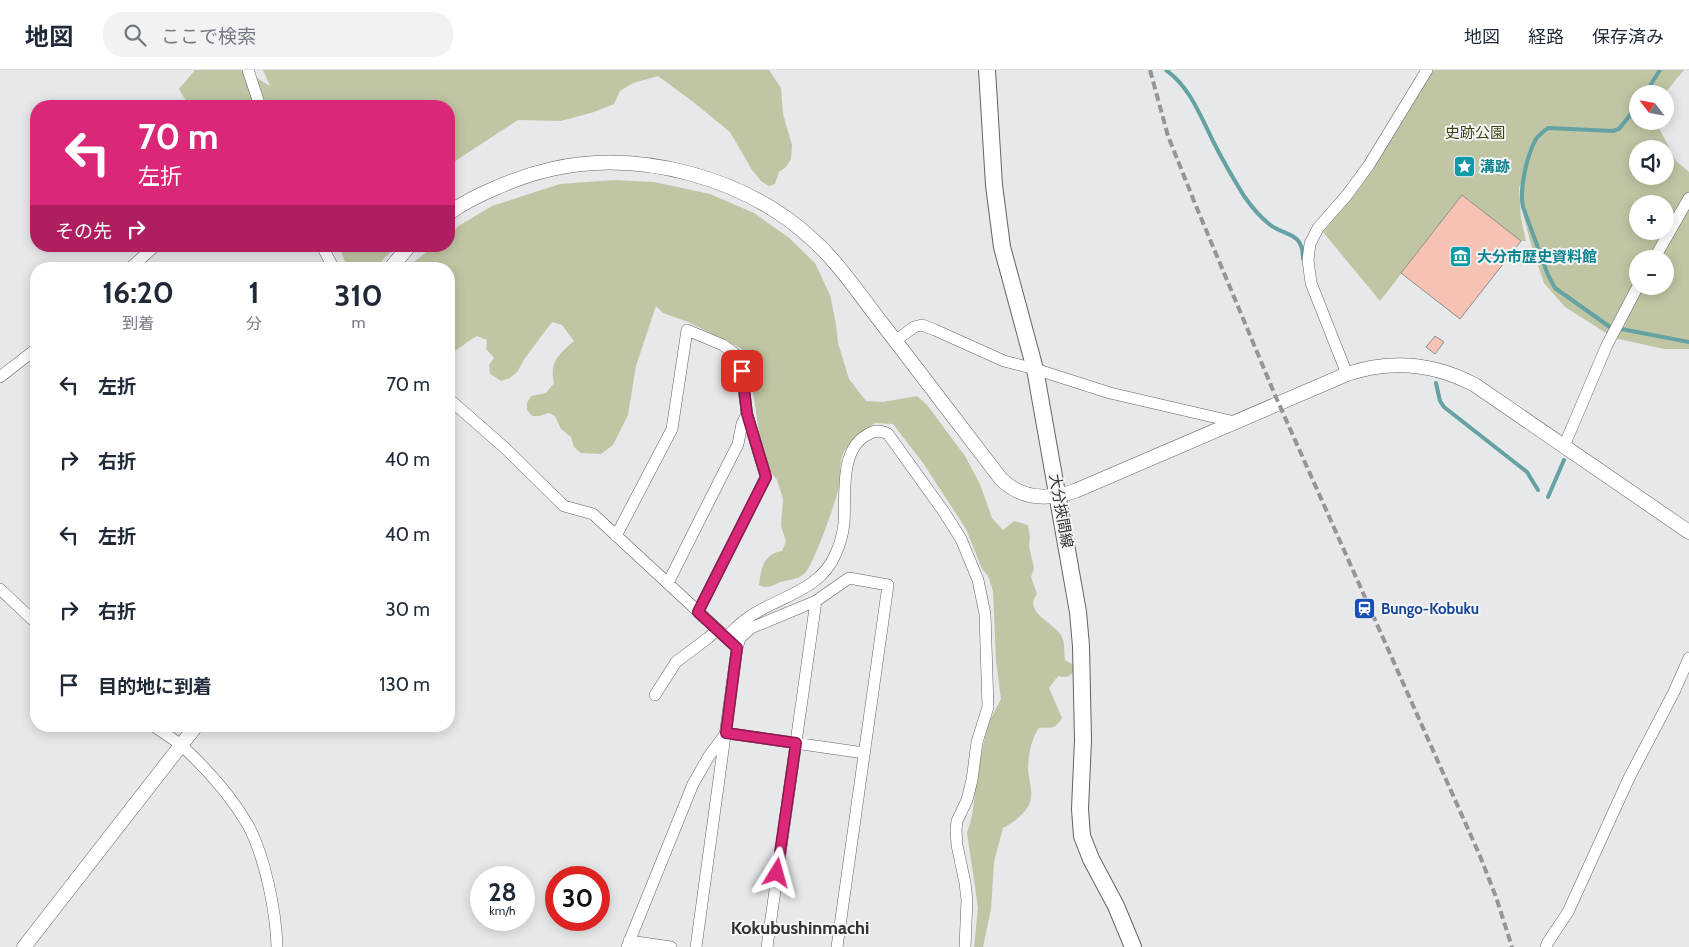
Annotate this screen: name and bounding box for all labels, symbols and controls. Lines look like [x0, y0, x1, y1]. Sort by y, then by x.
search box [103, 12, 453, 57]
icon: search [121, 21, 149, 49]
text: 地図 [25, 22, 73, 51]
text: ここで検索 [161, 25, 256, 48]
text: 地図 [1464, 26, 1500, 48]
text: 経路 [1528, 26, 1564, 48]
text: 保存済み [1592, 26, 1664, 48]
north arrow [1629, 85, 1674, 130]
map controls [1629, 85, 1674, 295]
text: 70 m [138, 115, 219, 158]
icon: left [55, 120, 120, 185]
park label: 史跡公園 [1445, 124, 1505, 142]
button: sound [1629, 140, 1674, 185]
place icon: 溝跡 [1452, 155, 1476, 179]
place label: 溝跡 [1480, 158, 1510, 176]
text: 左折 [138, 163, 182, 190]
button: + [1629, 195, 1674, 240]
icon: right [122, 215, 150, 243]
text: その先 [55, 220, 112, 243]
museum icon: 大分市歴史資料館 [1449, 245, 1473, 269]
place label: 大分市歴史資料館 [1477, 248, 1597, 266]
button: − [1629, 250, 1674, 295]
text: 16:20 [102, 274, 174, 311]
text: 1 [249, 274, 260, 311]
text: 310 [334, 277, 383, 314]
text: m [352, 313, 366, 332]
text: 到着 [122, 314, 154, 333]
text: 分 [246, 314, 262, 333]
pin [721, 350, 763, 392]
icon: arrive [728, 357, 756, 385]
icon: left [55, 371, 83, 399]
text: 70 m [386, 373, 430, 396]
text: 左折 [98, 375, 136, 398]
icon: right [55, 446, 83, 474]
text: 40 m [385, 448, 430, 471]
text: 右折 [98, 450, 136, 473]
street label: 大分挾間線 [1046, 472, 1076, 550]
icon: left [55, 521, 83, 549]
text: 40 m [385, 523, 430, 546]
text: 左折 [98, 525, 136, 548]
icon: right [55, 596, 83, 624]
station icon: Bungo-Kobuku [1353, 597, 1377, 621]
text: 30 m [386, 598, 430, 621]
text: 右折 [98, 600, 136, 623]
place label: Bungo-Kobuku [1381, 600, 1479, 618]
icon: arrive [55, 671, 83, 699]
text: 130 m [379, 673, 430, 696]
text: 目的地に到着 [98, 675, 212, 698]
position arrow [750, 846, 802, 898]
speed limit sign: 30 [545, 866, 610, 931]
text: 28 [488, 877, 517, 907]
text: km/h [489, 903, 516, 918]
district label: Kokubushinmachi [731, 917, 869, 939]

